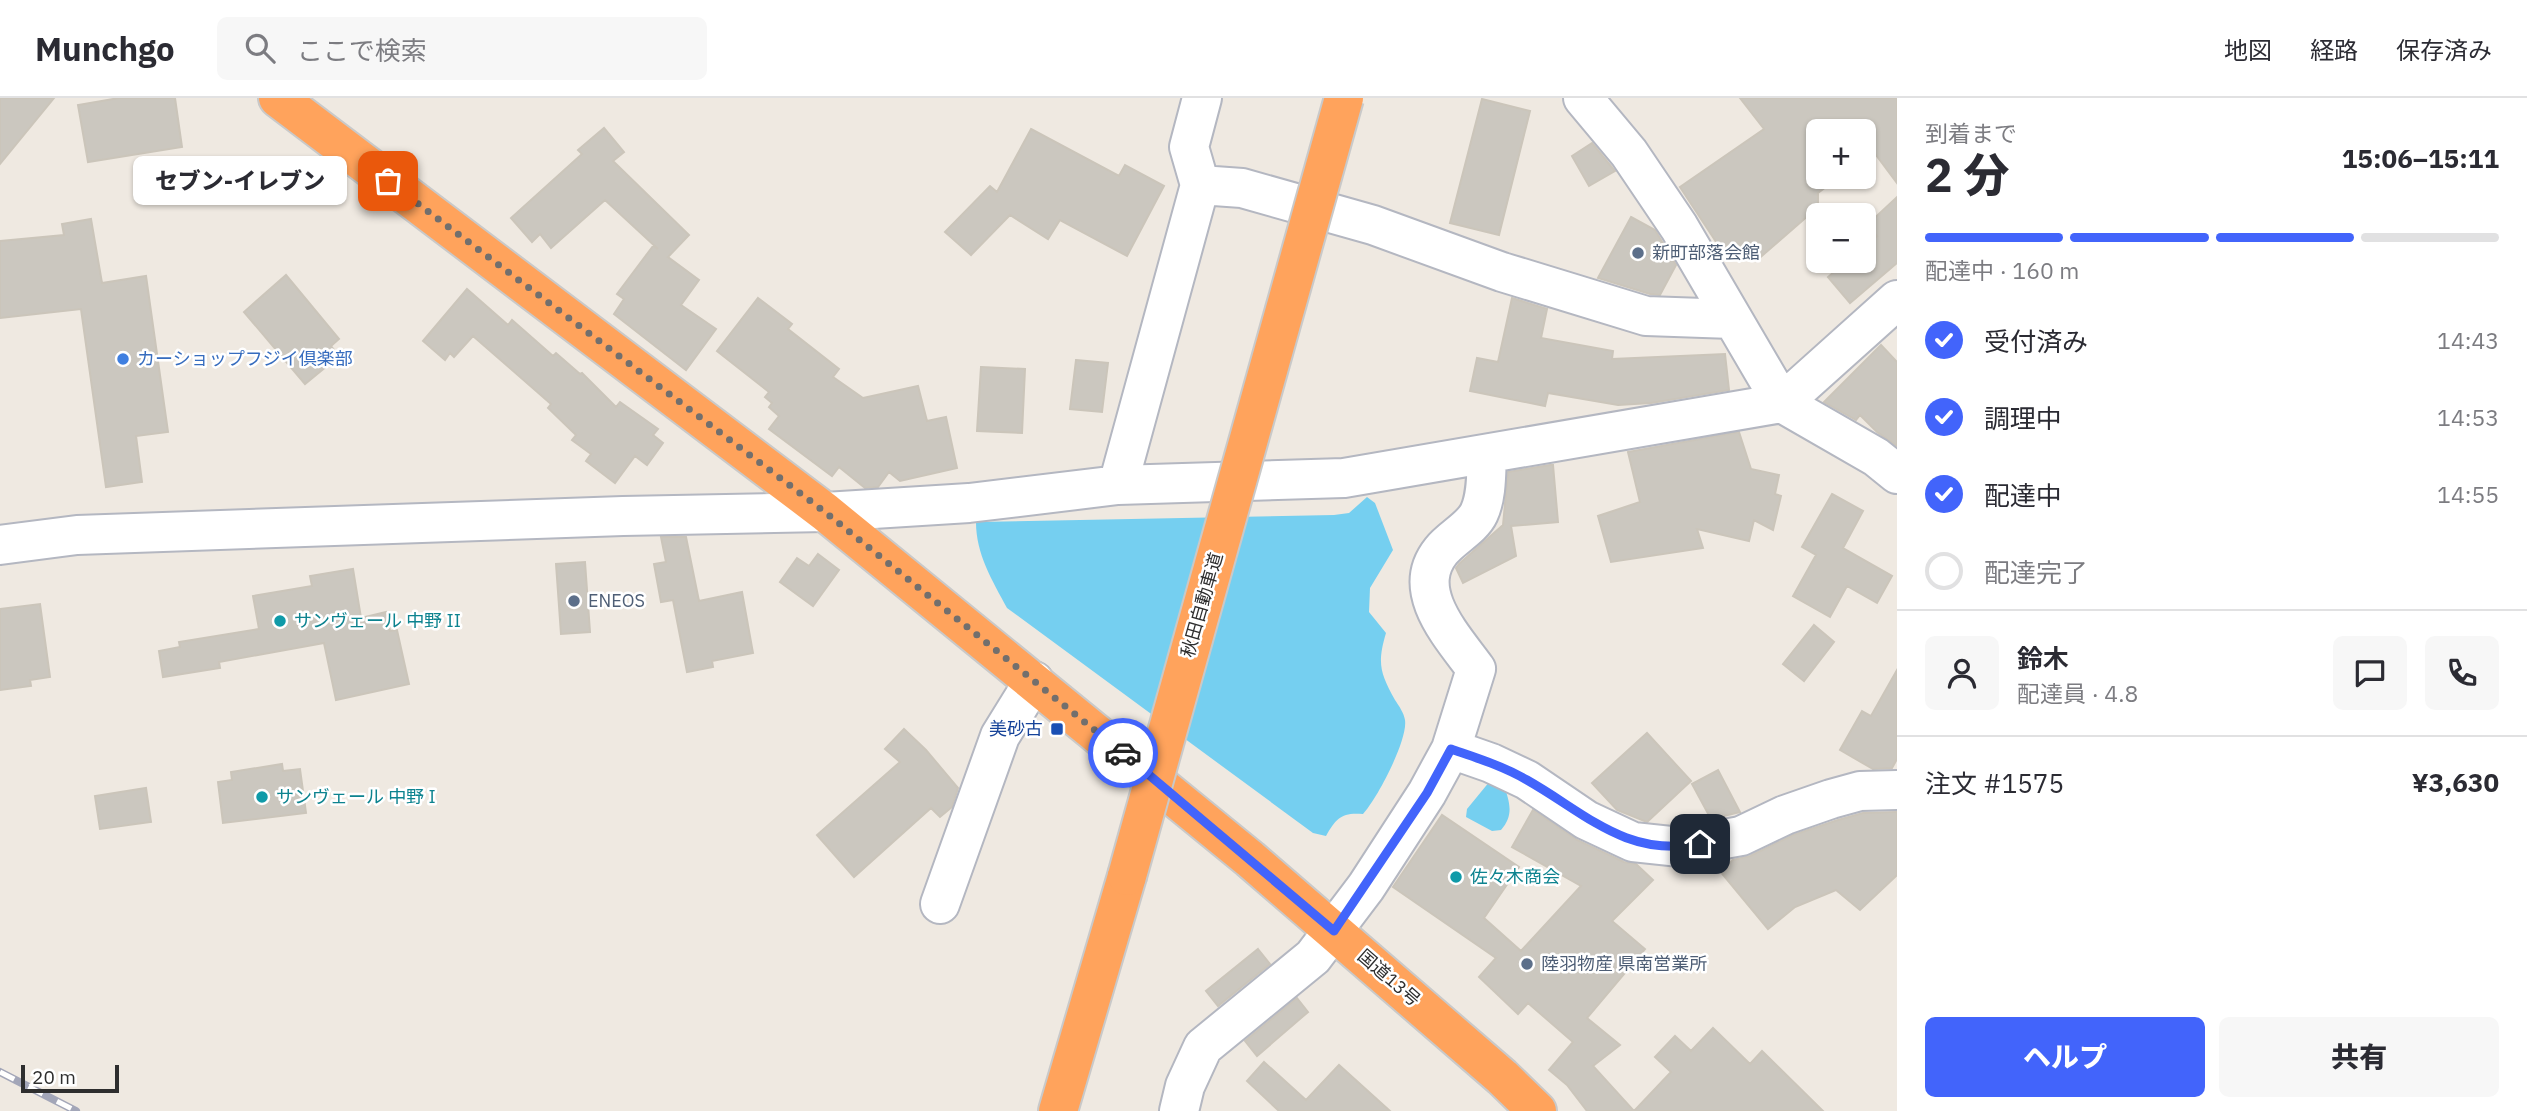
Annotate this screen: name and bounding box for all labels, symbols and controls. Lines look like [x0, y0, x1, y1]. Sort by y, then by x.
search box [217, 17, 707, 80]
text: Munchgo [35, 27, 175, 70]
icon: search [241, 29, 279, 67]
text: ここで検索 [297, 33, 427, 67]
text: 地図 [2224, 34, 2272, 66]
text: 経路 [2310, 34, 2358, 66]
text: 保存済み [2396, 34, 2492, 66]
text: 到着まで [1925, 118, 2017, 148]
map controls [1806, 119, 1876, 273]
button: + [1806, 119, 1876, 189]
text: 15:06–15:11 [2342, 141, 2499, 175]
text: 2 分 [1925, 145, 2009, 205]
pin [358, 151, 418, 211]
callout: セブン-イレブン [132, 156, 346, 206]
icon: bag [369, 162, 407, 200]
text: セブン-イレブン [155, 165, 325, 195]
button: − [1806, 203, 1876, 273]
place label: 新町部落会館 [1652, 241, 1760, 264]
marker: 新町部落会館 [1630, 245, 1646, 261]
text: 配達中 · 160 m [1925, 255, 2079, 285]
icon: check [1925, 321, 1963, 359]
text: 受付済み [1984, 324, 2088, 358]
text: 14:43 [2437, 325, 2499, 355]
place label: カーショップフジイ倶楽部 [137, 347, 353, 370]
marker: カーショップフジイ倶楽部 [115, 351, 131, 367]
icon: check [1925, 398, 1963, 436]
text: 調理中 [1984, 401, 2062, 435]
text: 14:53 [2437, 402, 2499, 432]
icon: check [1925, 475, 1963, 513]
text: 配達中 [1984, 478, 2062, 512]
text: 14:55 [2437, 479, 2499, 509]
street label: 秋田自動車道 [1176, 550, 1227, 660]
text: 配達完了 [1984, 555, 2088, 589]
place label: ENEOS [588, 589, 645, 612]
marker: ENEOS [566, 593, 582, 609]
place label: サンヴェール 中野 II [294, 609, 461, 632]
marker: サンヴェール 中野 II [272, 613, 288, 629]
button: person [1925, 636, 1999, 710]
button: chat [2333, 636, 2407, 710]
button: phone [2425, 636, 2499, 710]
text: 鈴木 [2017, 641, 2069, 675]
text: 配達員 · 4.8 [2017, 678, 2138, 708]
place label: 美砂古 [989, 717, 1043, 740]
courier [1088, 718, 1158, 788]
marker: 美砂古 [1049, 721, 1065, 737]
icon: car [1104, 734, 1142, 772]
text: ¥3,630 [2412, 765, 2499, 799]
text: 注文 #1575 [1925, 766, 2064, 800]
place label: サンヴェール 中野 I [276, 785, 436, 808]
marker: サンヴェール 中野 I [254, 789, 270, 805]
pin [1670, 814, 1730, 874]
icon: home [1681, 825, 1719, 863]
place label: 佐々木商会 [1470, 865, 1560, 888]
marker: 佐々木商会 [1448, 869, 1464, 885]
street label: 国道13号 [1353, 944, 1425, 1011]
place label: 陸羽物産 県南営業所 [1541, 952, 1707, 975]
marker: 陸羽物産 県南営業所 [1519, 956, 1535, 972]
button: ヘルプ [1925, 1017, 2205, 1097]
button: 共有 [2219, 1017, 2499, 1097]
scale bar [21, 1062, 119, 1094]
text: 20 m [32, 1065, 76, 1089]

